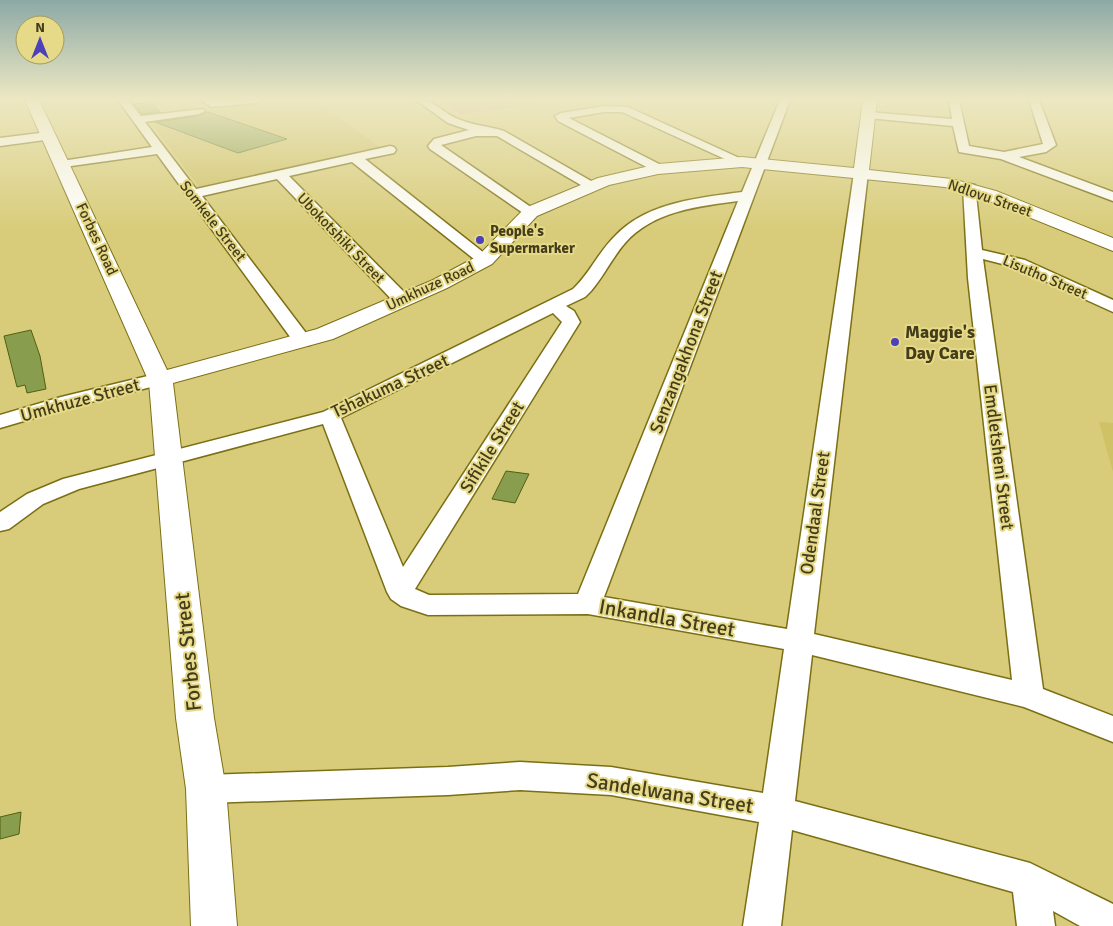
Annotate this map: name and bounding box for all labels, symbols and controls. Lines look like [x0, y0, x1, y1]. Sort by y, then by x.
north arrow [15, 15, 65, 65]
text: N [35, 19, 45, 36]
street label: Ndlovu Street [946, 175, 1034, 221]
street label: Somkele Street [176, 177, 250, 265]
street label: Ubokotshiki Street [293, 189, 389, 287]
street label: Forbes Road [72, 200, 122, 278]
place label: People's Supermarker [490, 222, 575, 257]
marker: People's Supermarker [474, 234, 486, 246]
street label: Lisutho Street [1000, 251, 1090, 303]
street label: Umkhuze Road [383, 258, 477, 314]
street label: Senzangakhona Street [645, 268, 727, 436]
place label: Maggie's Day Care [905, 321, 975, 364]
marker: Maggie's Day Care [889, 336, 901, 348]
street label: Tshakuma Street [328, 349, 452, 423]
street label: Umkhuze Street [18, 373, 142, 427]
street label: Emdletsheni Street [979, 383, 1019, 531]
street label: Sifikile Street [455, 397, 529, 497]
street label: Odendaal Street [795, 450, 835, 576]
street label: Forbes Street [169, 591, 207, 713]
street label: Inkandla Street [597, 593, 737, 643]
street label: Sandelwana Street [585, 767, 755, 819]

